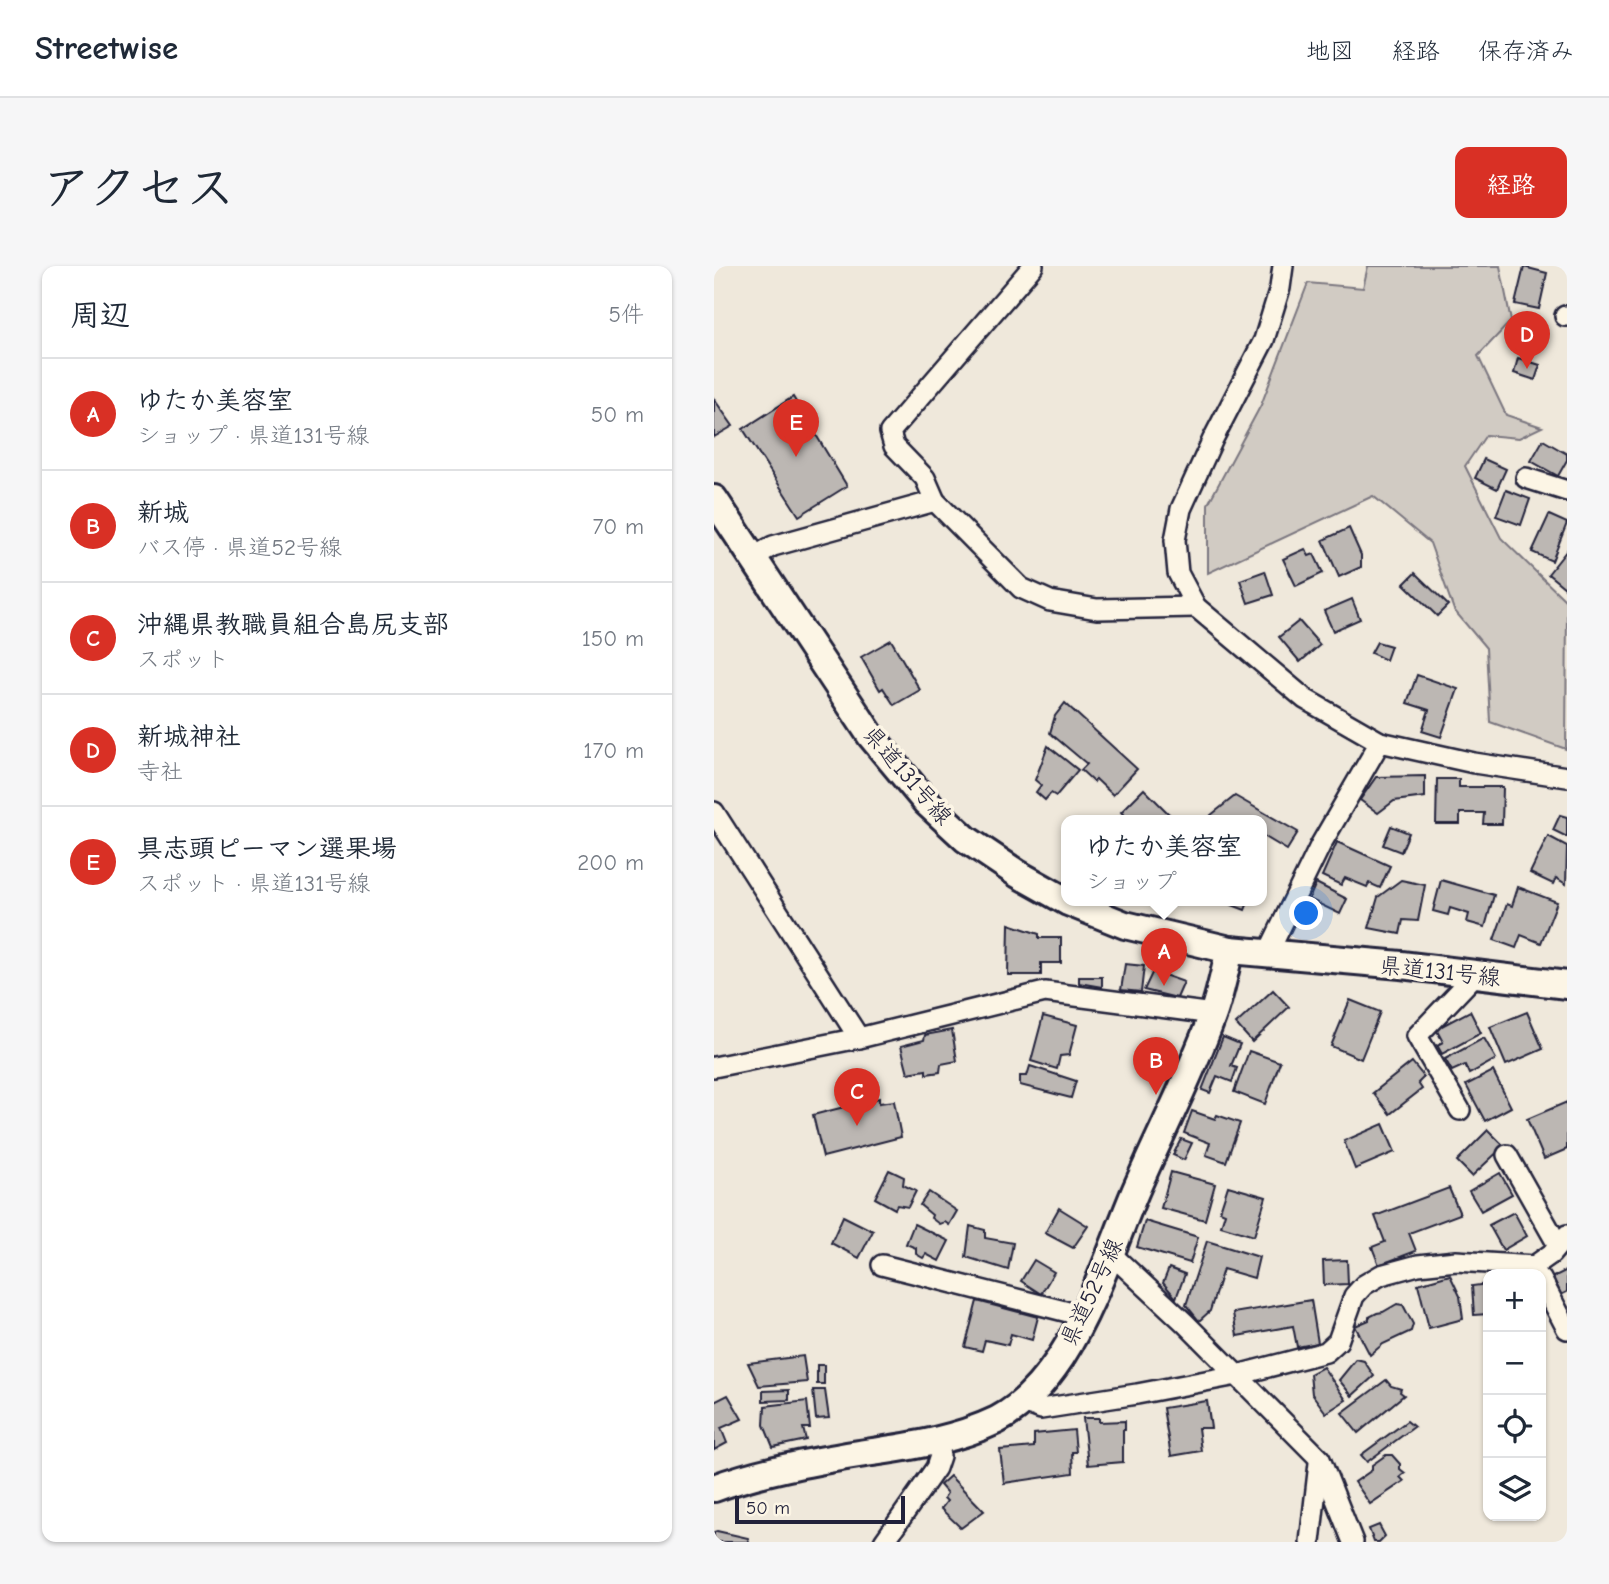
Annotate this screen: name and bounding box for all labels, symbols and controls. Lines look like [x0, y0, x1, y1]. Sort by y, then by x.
text: Streetwise [35, 29, 178, 67]
text: 地図 [1306, 37, 1354, 65]
text: 経路 [1392, 37, 1440, 65]
text: 保存済み [1478, 37, 1574, 65]
button: 経路 [1455, 147, 1567, 218]
text: アクセス [42, 160, 235, 216]
text: 周辺 [70, 298, 130, 333]
text: 5件 [609, 301, 644, 328]
pin: D [1504, 311, 1550, 369]
text: ゆたか美容室 [137, 386, 293, 416]
pin: E [773, 399, 819, 457]
text: A [87, 401, 99, 428]
text: 50 m [591, 401, 644, 428]
text: ショップ · 県道131号線 [137, 422, 369, 449]
text: 新城 [137, 498, 189, 528]
text: B [86, 513, 100, 540]
text: 70 m [592, 513, 644, 540]
text: バス停 · 県道52号線 [137, 534, 342, 561]
text: 沖縄県教職員組合島尻支部 [137, 610, 449, 640]
text: C [86, 625, 100, 652]
text: 150 m [582, 625, 644, 652]
text: スポット [137, 646, 229, 673]
street label: 県道131号線 [857, 720, 958, 830]
text: 新城神社 [137, 722, 241, 752]
text: D [86, 737, 100, 764]
text: 170 m [583, 737, 644, 764]
text: 寺社 [137, 758, 183, 785]
popup [1061, 815, 1267, 906]
text: ゆたか美容室 [1086, 832, 1242, 862]
text: 具志頭ピーマン選果場 [137, 834, 397, 864]
text: E [86, 849, 100, 876]
text: 200 m [577, 849, 644, 876]
text: ショップ [1086, 868, 1177, 895]
text: スポット · 県道131号線 [137, 870, 370, 897]
your location [1289, 896, 1323, 930]
pin: A [1141, 928, 1187, 986]
street label: 県道131号線 [1378, 952, 1502, 991]
pin: B [1133, 1037, 1179, 1095]
pin: C [834, 1068, 880, 1126]
street label: 県道52号線 [1055, 1234, 1128, 1351]
map controls [1483, 1269, 1546, 1521]
button: + [1483, 1269, 1546, 1332]
button: − [1483, 1332, 1546, 1395]
button: locate [1483, 1395, 1546, 1458]
button: layers [1483, 1458, 1546, 1521]
scale bar [735, 1493, 905, 1525]
text: 50 m [746, 1497, 790, 1519]

